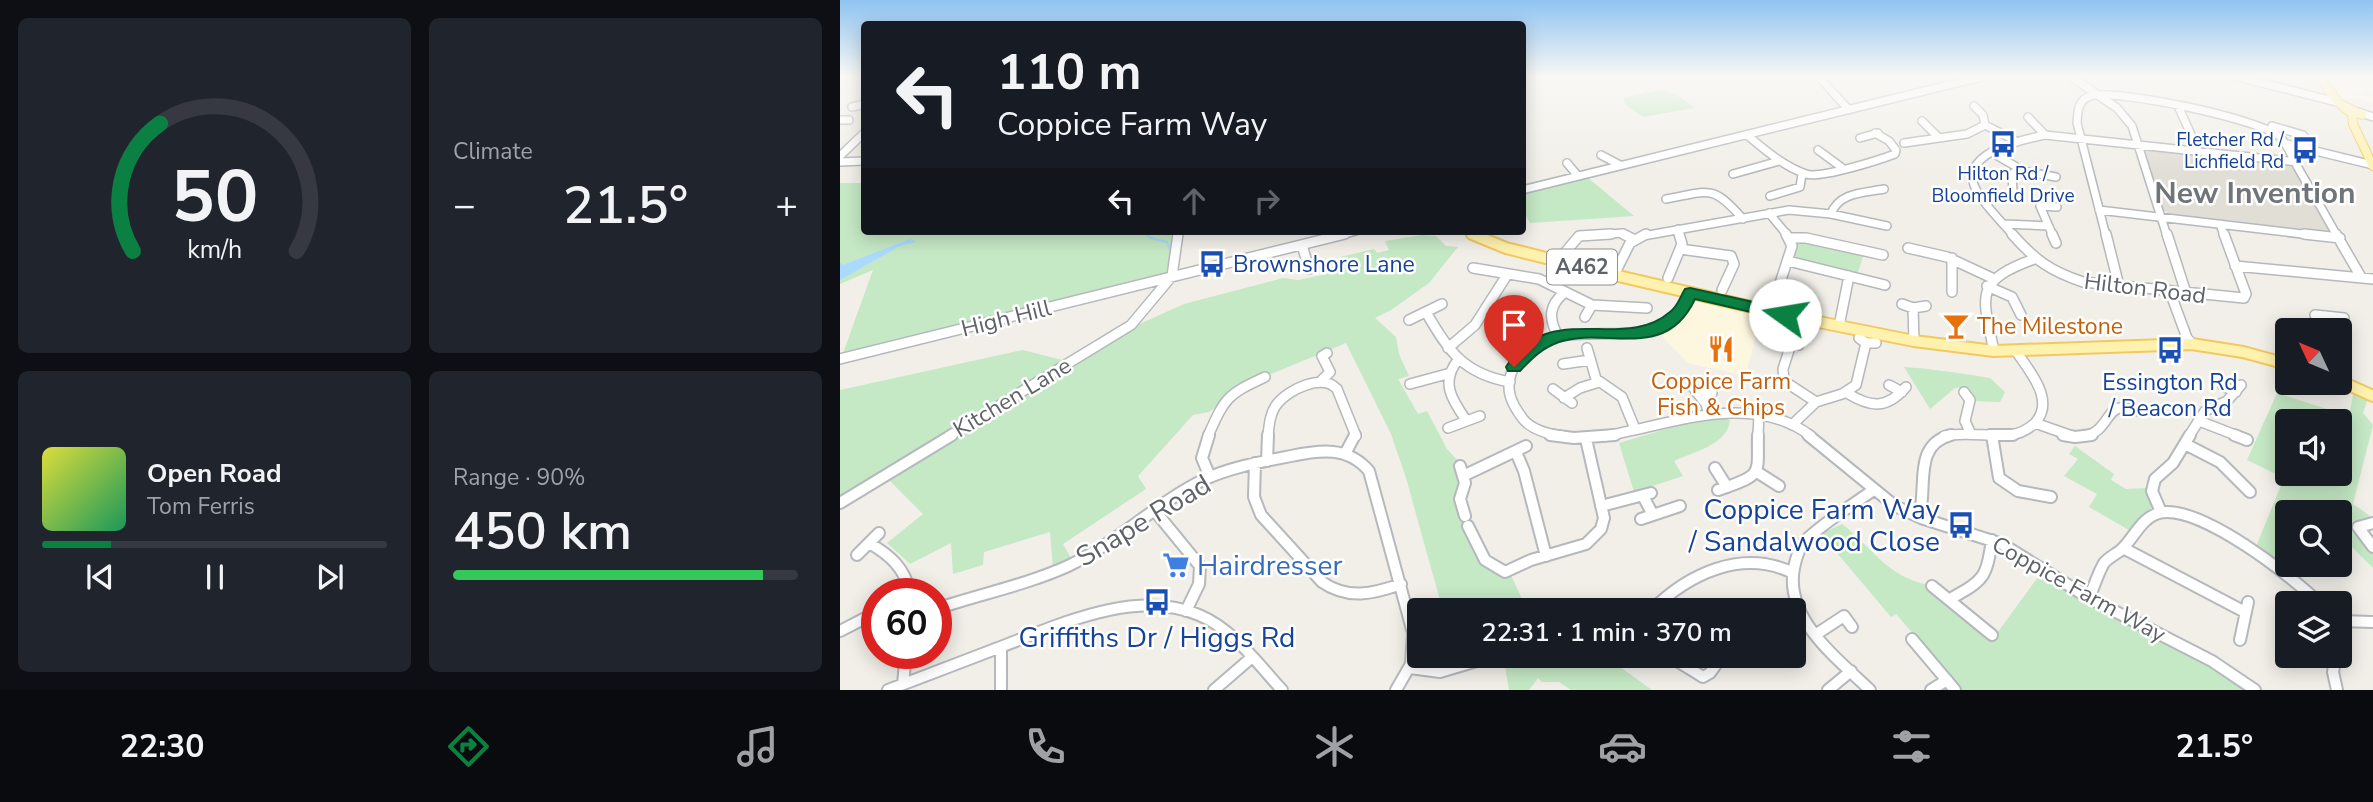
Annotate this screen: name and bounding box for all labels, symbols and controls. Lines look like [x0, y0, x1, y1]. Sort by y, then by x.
text: 110 m [997, 39, 1141, 106]
icon: left [882, 49, 973, 140]
text: Coppice Farm Way [997, 103, 1267, 146]
place label: Fletcher Rd / Lichfield Rd [2176, 127, 2285, 175]
bus stop icon: Hilton Rd / Bloomfield Drive [1988, 129, 2018, 159]
bus stop icon: Fletcher Rd / Lichfield Rd [2290, 135, 2320, 165]
text: Climate [453, 136, 533, 167]
text: 50 [171, 148, 258, 248]
place label: Hilton Rd / Bloomfield Drive [1931, 161, 2075, 209]
text: 21.5° [563, 170, 688, 241]
district label: New Invention [2154, 173, 2356, 214]
text: − [453, 180, 476, 231]
text: + [775, 180, 798, 231]
icon: left [1102, 182, 1140, 220]
icon: ahead [1175, 182, 1213, 220]
icon: right [1248, 182, 1286, 220]
text: km/h [187, 233, 242, 267]
bus stop icon: Brownshore Lane [1197, 249, 1227, 279]
place label: Brownshore Lane [1233, 249, 1415, 280]
road number: A462 [1547, 250, 1617, 284]
street label: Hilton Road [2082, 266, 2208, 311]
position arrow [1748, 278, 1822, 352]
street label: High Hill [958, 292, 1055, 345]
pin [1484, 295, 1544, 367]
icon: arrive [1495, 306, 1533, 344]
bar icon: The Milestone [1941, 311, 1971, 341]
place label: The Milestone [1977, 311, 2123, 342]
north arrow [2275, 318, 2352, 396]
map controls [2275, 318, 2352, 668]
restaurant icon: Coppice Farm Fish & Chips [1706, 334, 1736, 364]
bus stop icon: Essington Rd / Beacon Rd [2155, 335, 2185, 365]
street label: Kitchen Lane [947, 350, 1077, 445]
place label: Coppice Farm Fish & Chips [1651, 366, 1791, 423]
place label: Essington Rd / Beacon Rd [2102, 367, 2238, 424]
button: sound [2275, 409, 2352, 486]
text: Open Road [147, 456, 282, 491]
text: Range · 90% [453, 462, 585, 493]
street label: Snape Road [1069, 466, 1218, 576]
text: Tom Ferris [147, 491, 255, 522]
place label: Coppice Farm Way / Sandalwood Close [1688, 491, 1941, 561]
text: 450 km [453, 496, 632, 567]
button: search [2275, 500, 2352, 577]
bus stop icon: Coppice Farm Way / Sandalwood Close [1946, 510, 1976, 540]
street label: Coppice Farm Way [1986, 529, 2171, 650]
place label: Hairdresser [1197, 547, 1342, 585]
supermarket icon: Hairdresser [1161, 550, 1191, 580]
icon: previous [81, 558, 119, 596]
icon: pause [196, 558, 234, 596]
icon: next [311, 558, 349, 596]
speed limit sign: 60 [861, 578, 952, 669]
bus stop icon: Griffiths Dr / Higgs Rd [1142, 587, 1172, 617]
button: layers [2275, 591, 2352, 668]
text: 22:31 · 1 min · 370 m [1481, 615, 1732, 650]
place label: Griffiths Dr / Higgs Rd [1019, 619, 1295, 657]
icon: directions [444, 722, 493, 771]
icon: music [733, 722, 782, 771]
icon: phone [1021, 722, 1070, 771]
icon: climate [1310, 722, 1359, 771]
icon: car [1598, 722, 1647, 771]
icon: filters [1887, 722, 1936, 771]
text: 22:30 [120, 725, 205, 768]
text: 21.5° [2175, 725, 2253, 768]

